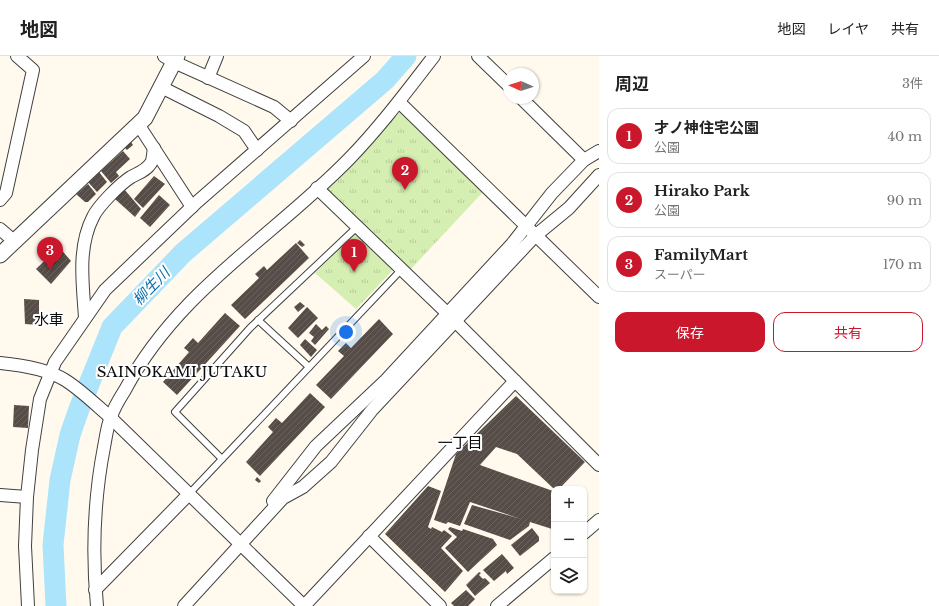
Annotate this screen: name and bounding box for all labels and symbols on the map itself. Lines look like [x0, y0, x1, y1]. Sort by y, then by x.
north arrow [503, 68, 539, 104]
pin: 2 [392, 157, 418, 190]
pin: 3 [37, 237, 63, 270]
pin: 1 [341, 239, 367, 272]
water label: 柳生川 [129, 262, 175, 309]
district label: 水車 [34, 310, 64, 329]
your location [336, 322, 356, 342]
district label: SAINOKAMI JUTAKU [97, 362, 267, 381]
district label: 一丁目 [437, 433, 483, 452]

